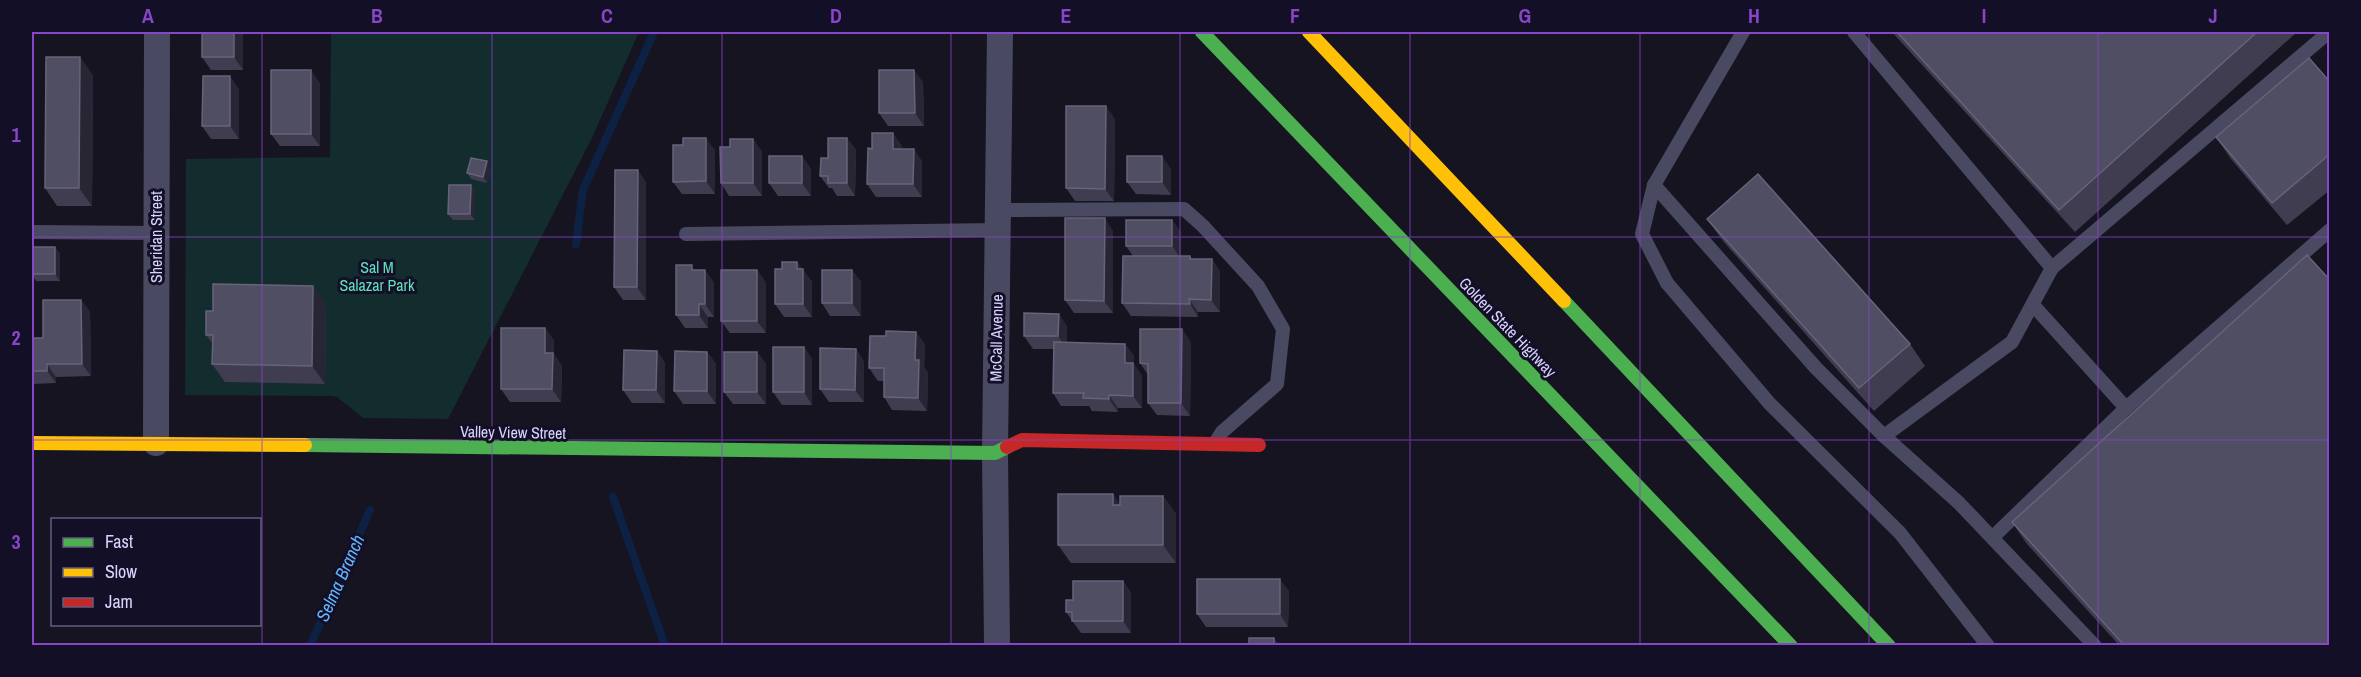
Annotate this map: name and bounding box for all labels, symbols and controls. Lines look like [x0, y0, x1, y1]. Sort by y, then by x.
text: A [142, 2, 154, 29]
text: B [371, 2, 383, 29]
text: C [601, 2, 613, 29]
text: D [830, 2, 842, 29]
text: E [1061, 2, 1072, 29]
text: F [1290, 2, 1300, 29]
text: G [1519, 2, 1531, 29]
text: H [1748, 2, 1760, 29]
text: I [1982, 2, 1986, 29]
text: J [2208, 2, 2218, 29]
text: 1 [11, 121, 21, 148]
street label: Sheridan Street [145, 191, 167, 283]
park label: Sal M Salazar Park [339, 256, 415, 296]
street label: Golden State Highway [1454, 272, 1562, 382]
street label: McCall Avenue [984, 294, 1008, 382]
text: 2 [11, 324, 21, 351]
street label: Valley View Street [460, 420, 567, 444]
legend [51, 518, 261, 626]
text: 3 [11, 528, 21, 555]
text: Fast [105, 529, 133, 554]
water label: Selma Branch [310, 531, 370, 625]
text: Slow [105, 559, 137, 584]
text: Jam [105, 589, 133, 614]

